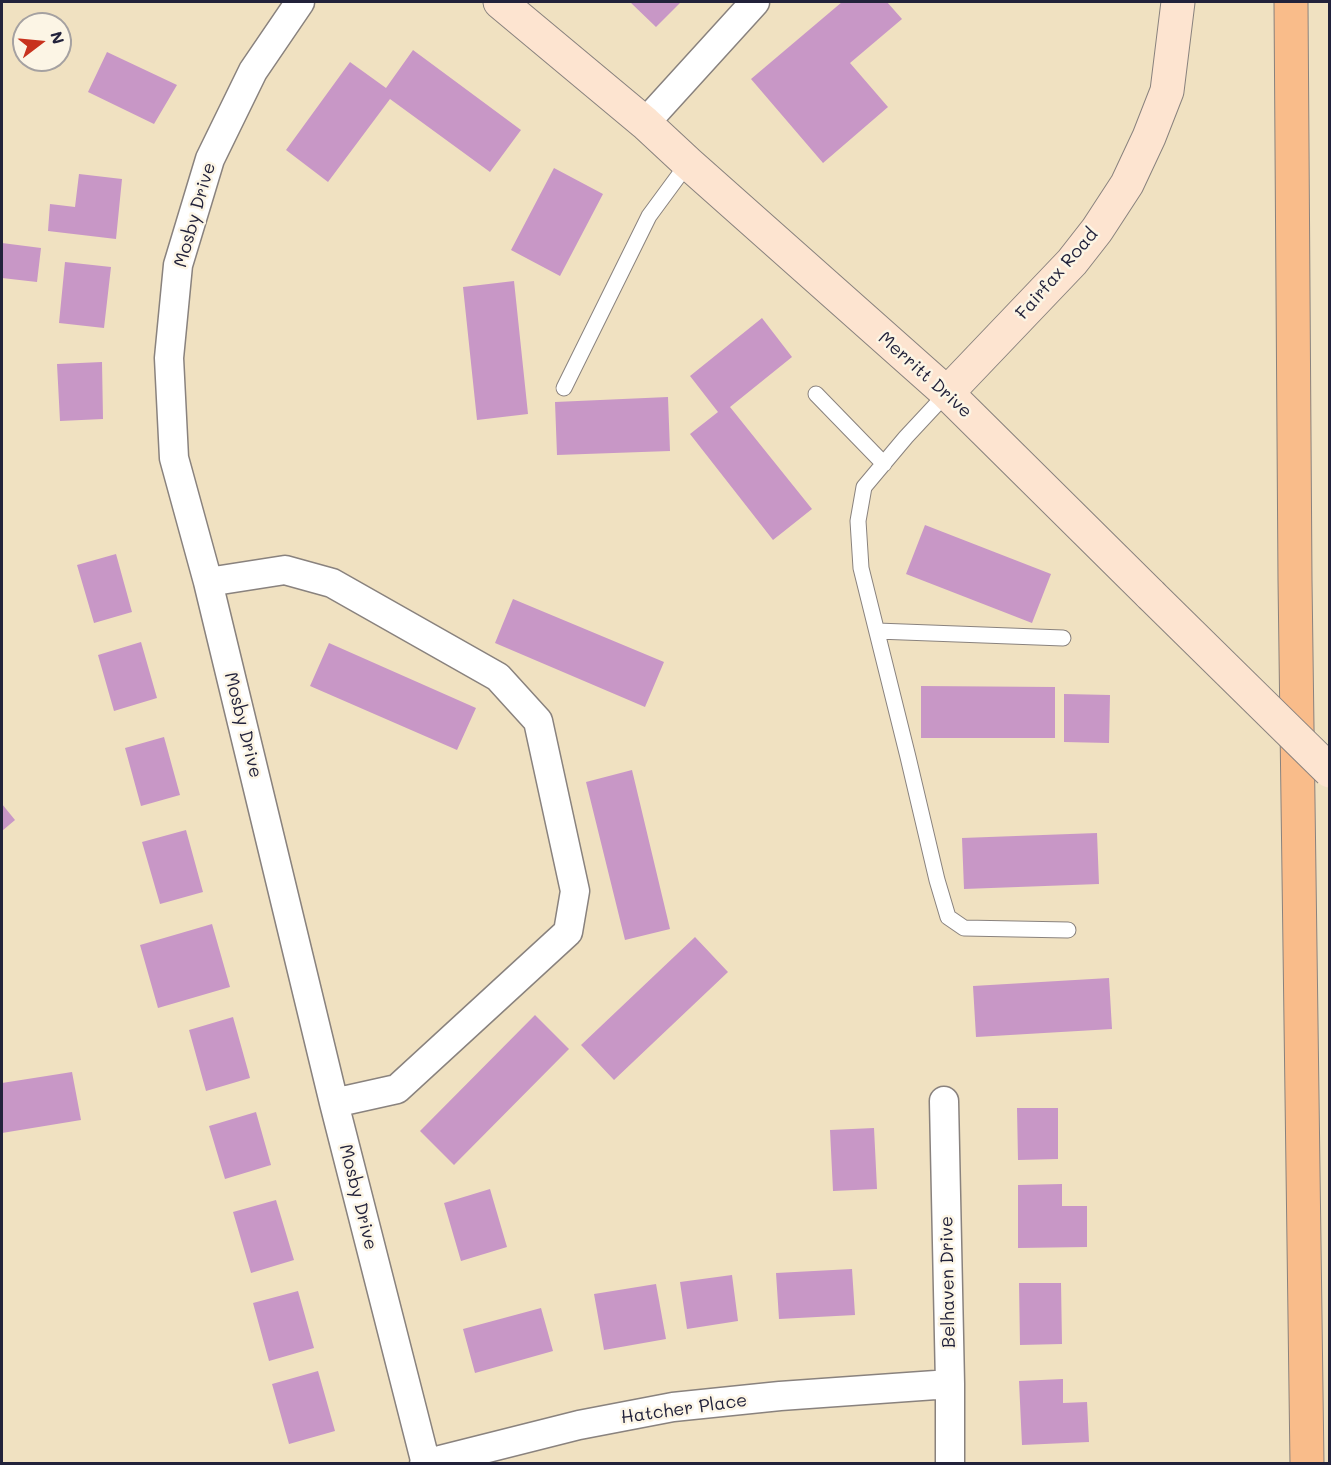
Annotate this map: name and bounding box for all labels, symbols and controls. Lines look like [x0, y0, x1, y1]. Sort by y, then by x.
north arrow [12, 12, 72, 72]
text: N [46, 29, 70, 46]
street label: Mosby Drive [170, 160, 220, 270]
street label: Fairfax Road [1012, 224, 1102, 324]
street label: Merritt Drive [874, 327, 976, 423]
street label: Mosby Drive [219, 670, 267, 780]
street label: Mosby Drive [334, 1142, 382, 1252]
street label: Belhaven Drive [936, 1216, 960, 1348]
street label: Hatcher Place [620, 1389, 748, 1429]

